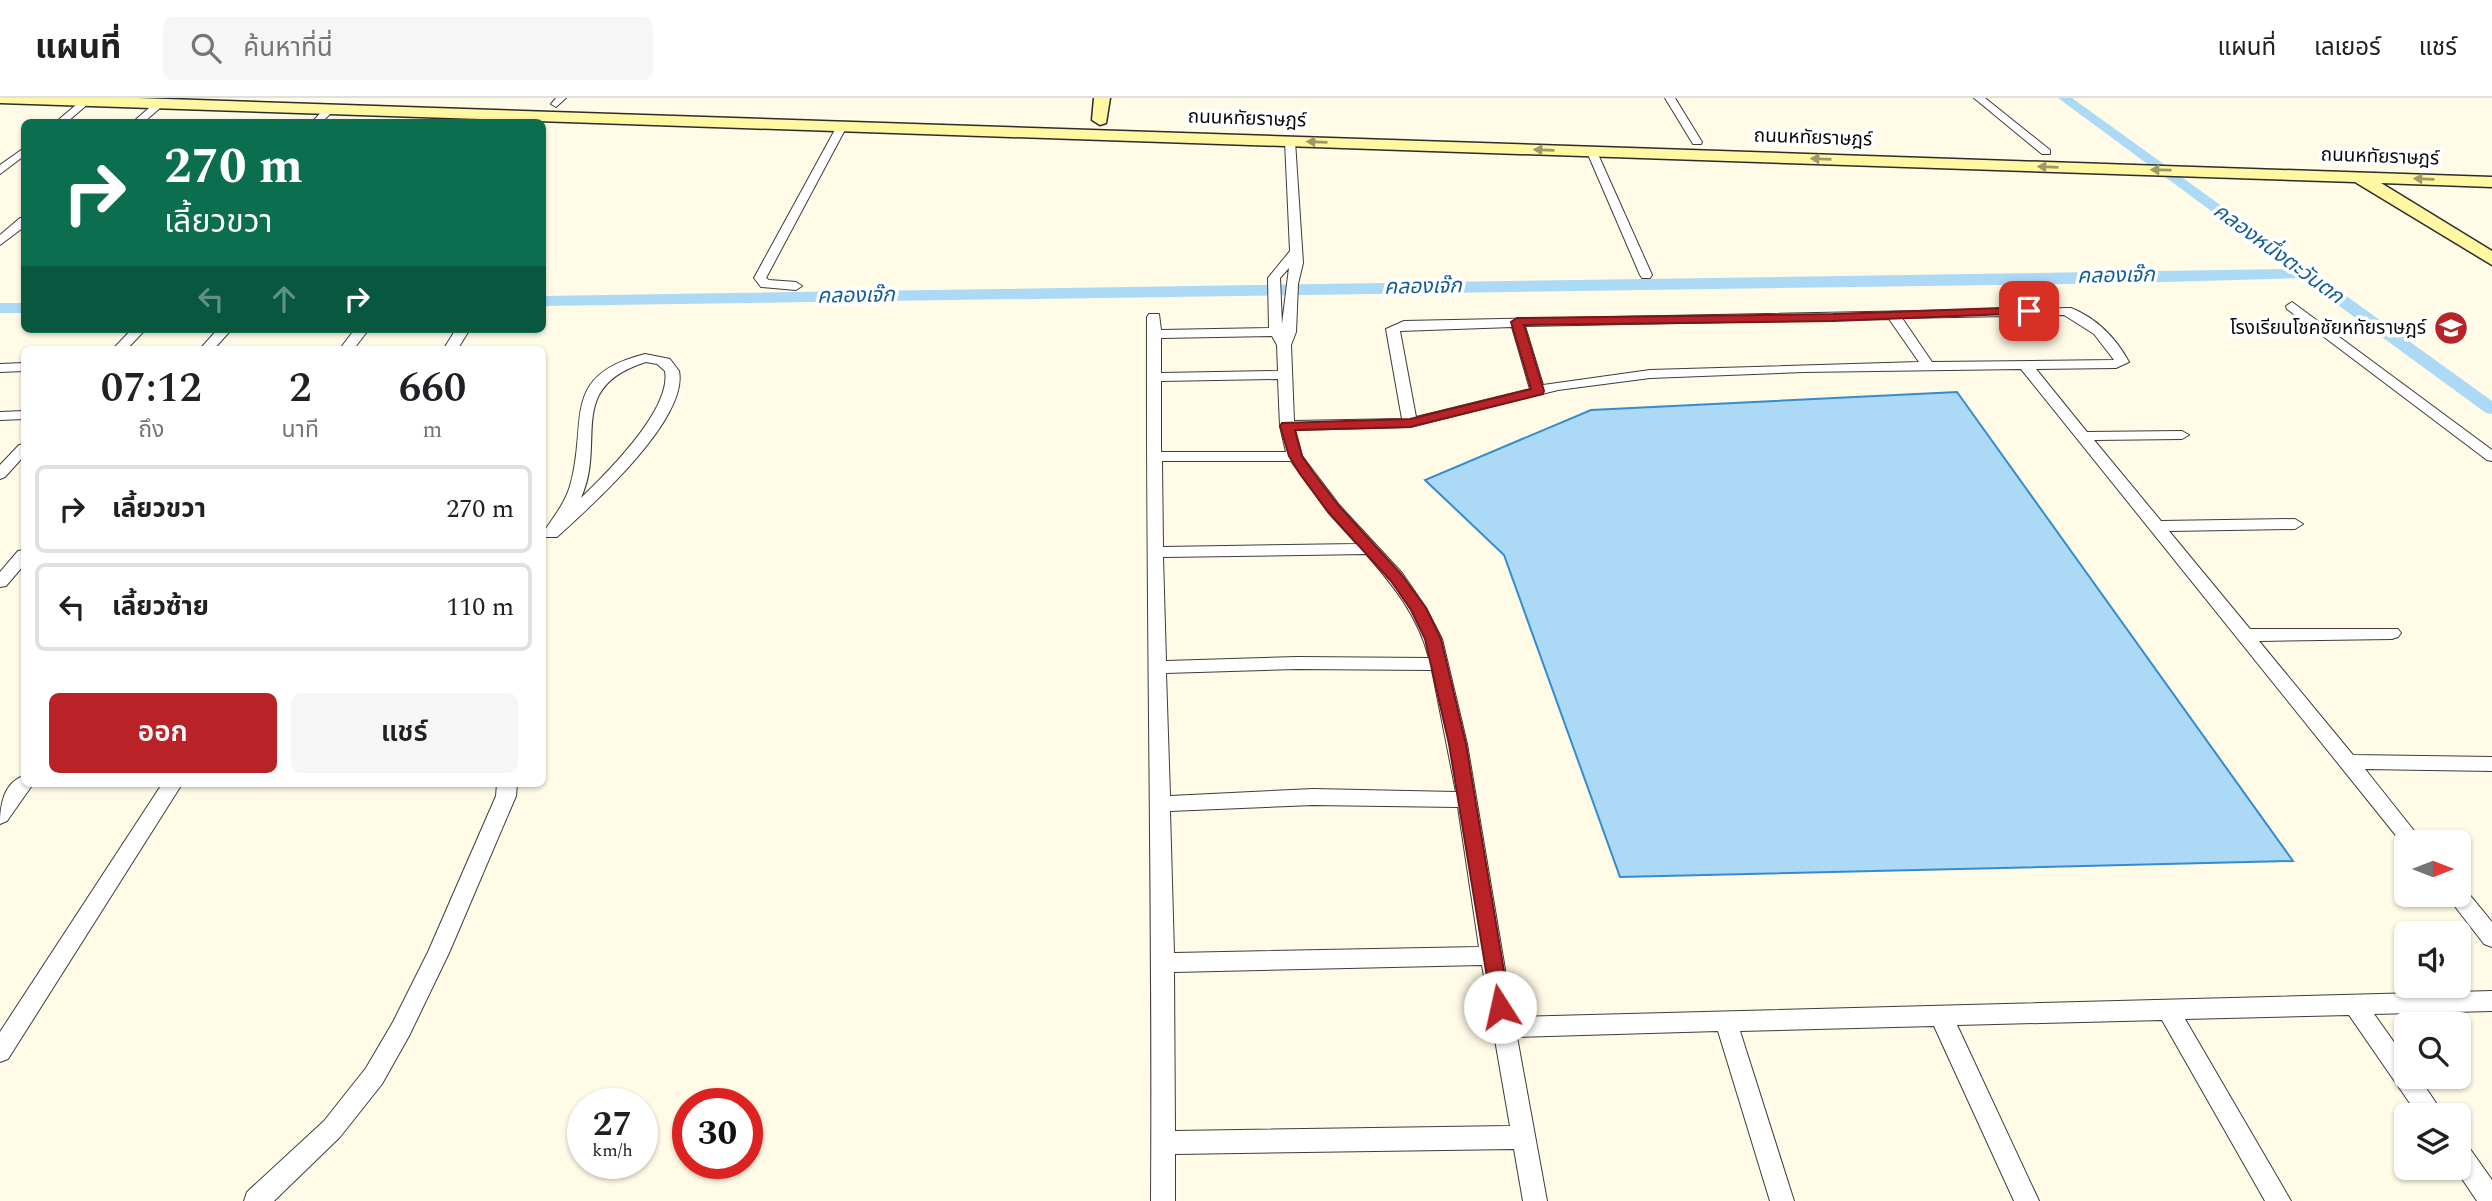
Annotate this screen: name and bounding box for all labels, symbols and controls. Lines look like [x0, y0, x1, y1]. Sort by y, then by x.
search box [163, 17, 653, 80]
text: แผนที่ [35, 23, 121, 73]
text: ค้นหาที่นี่ [243, 28, 333, 68]
icon: search [187, 29, 225, 67]
text: แผนที่ [2218, 30, 2276, 66]
text: เลเยอร์ [2314, 30, 2381, 66]
text: แชร์ [2419, 30, 2457, 66]
street label: ถนนหทัยราษฎร์ [1187, 102, 1308, 136]
street label: ถนนหทัยราษฎร์ [1753, 121, 1874, 155]
text: 270 m [164, 130, 303, 205]
one-way arrow [1306, 137, 1328, 148]
street label: ถนนหทัยราษฎร์ [2320, 140, 2441, 174]
one-way arrow [1533, 144, 1555, 155]
icon: right [49, 147, 140, 238]
one-way arrow [1809, 154, 1831, 165]
one-way arrow [2037, 161, 2059, 172]
one-way arrow [2150, 164, 2172, 176]
one-way arrow [2413, 174, 2435, 185]
water label: คลองหนึ่งตะวันตก [2206, 196, 2351, 313]
text: เลี้ยวขวา [164, 198, 272, 247]
water label: คลองเจ๊ก [2077, 259, 2156, 293]
water label: คลองเจ๊ก [1384, 270, 1463, 304]
water label: คลองเจ๊ก [817, 279, 896, 313]
icon: left [192, 280, 230, 318]
icon: ahead [265, 280, 303, 318]
icon: right [338, 280, 376, 318]
pin [1999, 281, 2059, 341]
icon: arrive [2010, 292, 2048, 330]
school or university icon: โรงเรียนโชคชัยหทัยราษฎร์ [2432, 309, 2470, 347]
place label: โรงเรียนโชคชัยหทัยราษฎร์ [2230, 314, 2427, 343]
text: 07:12 [101, 357, 202, 420]
text: 2 [289, 357, 311, 420]
text: 660 [399, 357, 466, 420]
text: ถึง [138, 413, 164, 448]
text: นาที [281, 413, 319, 448]
text: m [423, 413, 442, 448]
text: เลี้ยวขวา [112, 489, 206, 529]
text: 270 m [446, 489, 514, 529]
icon: right [53, 490, 91, 528]
text: เลี้ยวซ้าย [112, 587, 209, 627]
text: 110 m [446, 587, 514, 627]
icon: left [53, 588, 91, 626]
button: ออก [49, 693, 277, 773]
button: แชร์ [291, 693, 518, 773]
north arrow [2394, 830, 2471, 906]
map controls [2394, 830, 2471, 1180]
button: sound [2394, 921, 2471, 998]
position arrow [1463, 970, 1537, 1044]
button: search [2394, 1012, 2471, 1089]
speed limit sign: 30 [672, 1088, 763, 1179]
text: 27 [593, 1098, 632, 1151]
button: layers [2394, 1103, 2471, 1180]
text: km/h [592, 1137, 633, 1164]

